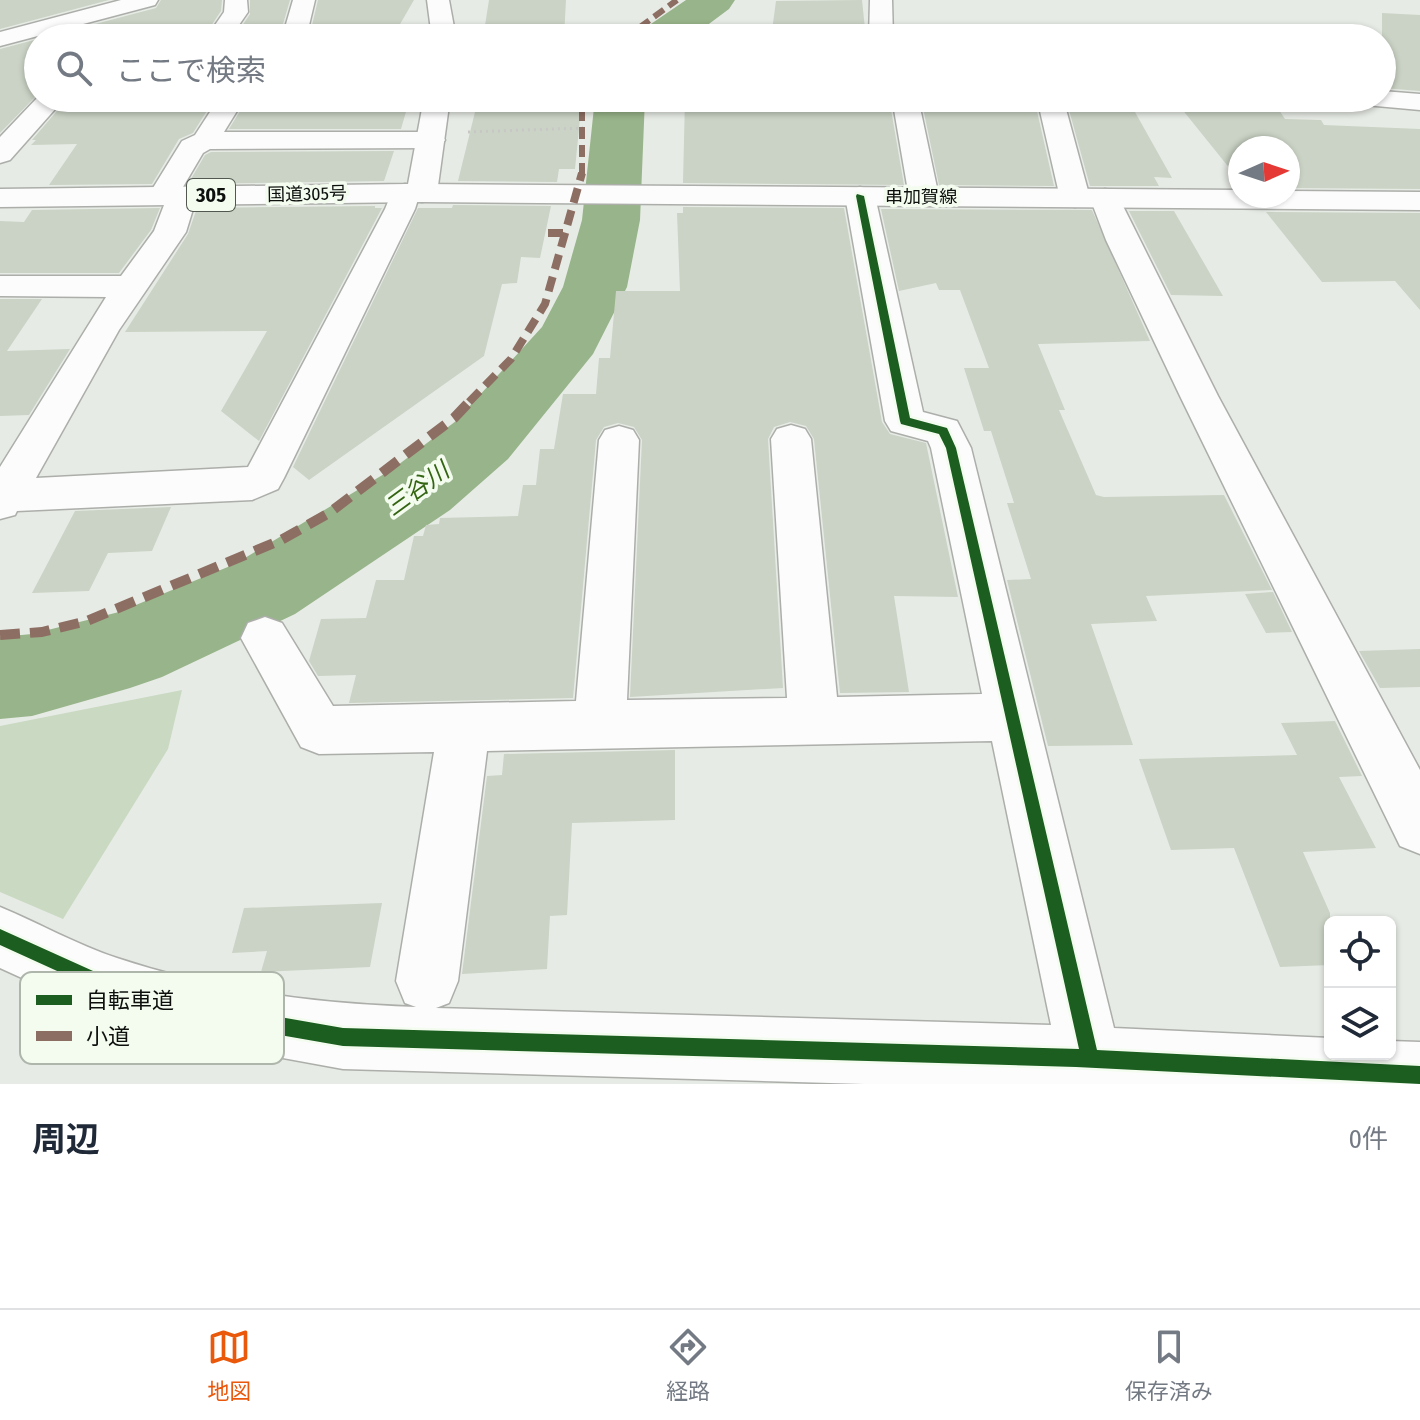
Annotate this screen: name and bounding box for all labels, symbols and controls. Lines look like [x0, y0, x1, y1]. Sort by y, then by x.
search box [24, 24, 1396, 112]
icon: search [52, 46, 96, 90]
text: ここで検索 [116, 53, 266, 89]
north arrow [1228, 136, 1300, 208]
road number: 305 [187, 179, 235, 211]
street label: 国道305号 [267, 182, 347, 206]
street label: 串加賀線 [885, 186, 957, 208]
water label: 三谷川 [380, 455, 457, 521]
map controls [1324, 916, 1396, 1060]
button: locate [1324, 916, 1396, 988]
legend [20, 972, 284, 1064]
text: 自転車道 [86, 987, 174, 1014]
button: layers [1324, 988, 1396, 1060]
text: 小道 [86, 1023, 130, 1050]
text: 周辺 [32, 1119, 100, 1160]
text: 0件 [1348, 1124, 1388, 1155]
tab: 地図 [207, 1325, 251, 1405]
tab: 経路 [666, 1325, 710, 1405]
tab: 保存済み [1125, 1325, 1213, 1405]

